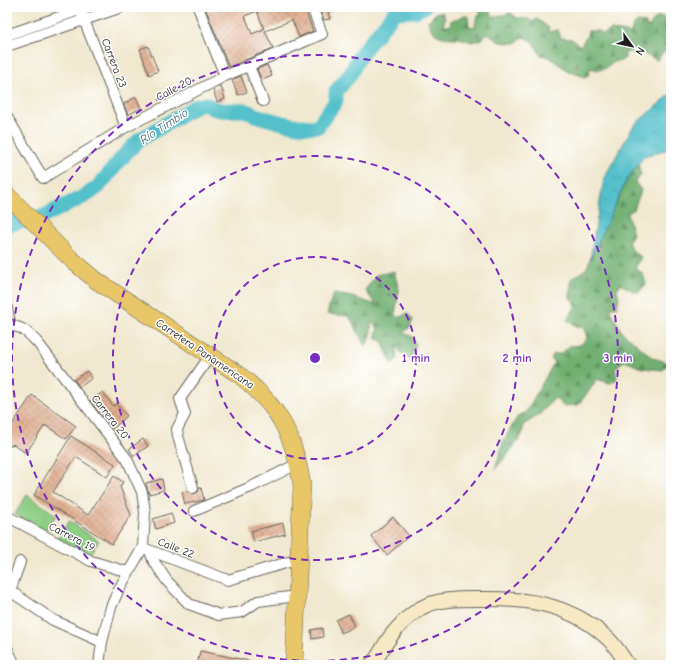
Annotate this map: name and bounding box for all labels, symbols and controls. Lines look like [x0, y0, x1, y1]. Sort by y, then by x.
north arrow [612, 26, 652, 66]
street label: Carrera 23 [99, 37, 129, 89]
text: N [633, 45, 647, 58]
street label: Calle 20 [154, 74, 194, 104]
water label: Río Timbio [137, 105, 191, 147]
street label: Carretera Panamericana [153, 316, 257, 392]
centre of rings [308, 351, 322, 365]
text: 1 min [402, 351, 430, 365]
text: 2 min [502, 351, 532, 365]
text: 3 min [603, 351, 633, 365]
street label: Carrera 20 [89, 392, 131, 442]
street label: Carrera 19 [47, 520, 97, 554]
street label: Calle 22 [156, 535, 196, 561]

